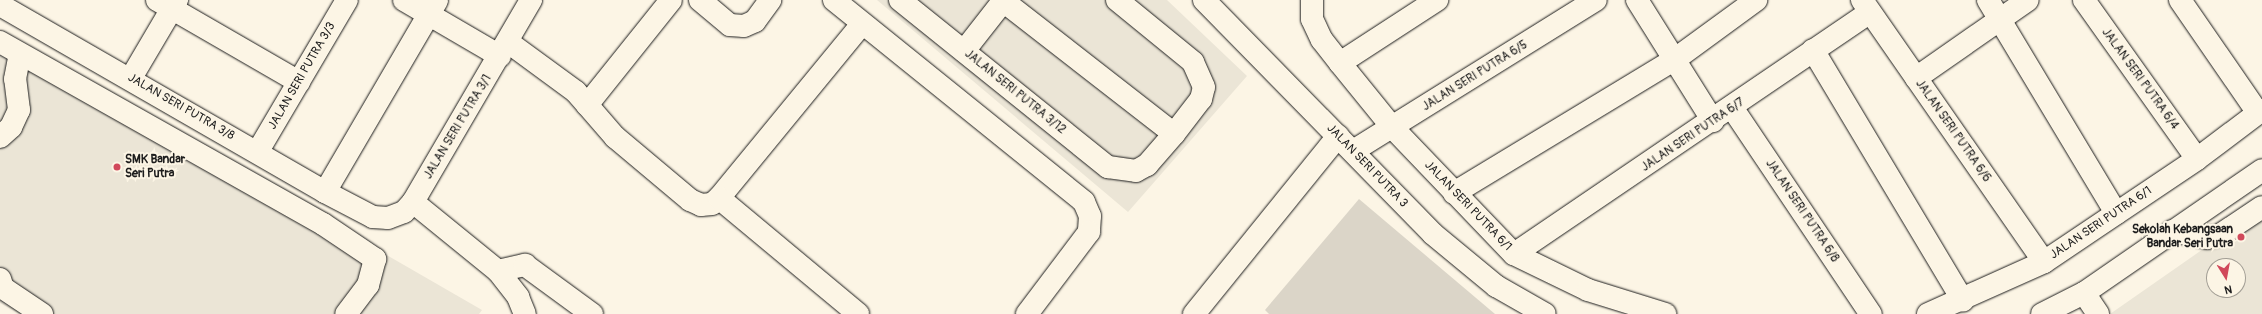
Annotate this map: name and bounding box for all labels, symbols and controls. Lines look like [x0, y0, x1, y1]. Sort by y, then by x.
street label: JALAN SERI PUTRA 3/3 [265, 20, 339, 132]
street label: JALAN SERI PUTRA 6/4 [2098, 25, 2182, 133]
street label: JALAN SERI PUTRA 6/5 [1420, 38, 1530, 114]
street label: JALAN SERI PUTRA 3/12 [962, 47, 1068, 137]
street label: JALAN SERI PUTRA 3/8 [125, 71, 237, 143]
street label: JALAN SERI PUTRA 3/1 [421, 72, 495, 182]
street label: JALAN SERI PUTRA 6/6 [1912, 77, 1994, 185]
street label: JALAN SERI PUTRA 6/7 [1639, 95, 1747, 175]
street label: JALAN SERI PUTRA 3 [1324, 121, 1410, 211]
place label: SMK Bandar Seri Putra [125, 153, 185, 181]
street label: JALAN SERI PUTRA 6/8 [1762, 157, 1842, 265]
street label: JALAN SERI PUTRA 6/1 [1421, 158, 1515, 254]
marker: SMK Bandar Seri Putra [112, 162, 122, 172]
street label: JALAN SERI PUTRA 6/1 [2047, 184, 2155, 262]
place label: Sekolah Kebangsaan Bandar Seri Putra [2132, 223, 2233, 251]
marker: Sekolah Kebangsaan Bandar Seri Putra [2236, 232, 2246, 242]
north arrow [2206, 258, 2246, 298]
text: N [2223, 282, 2233, 296]

